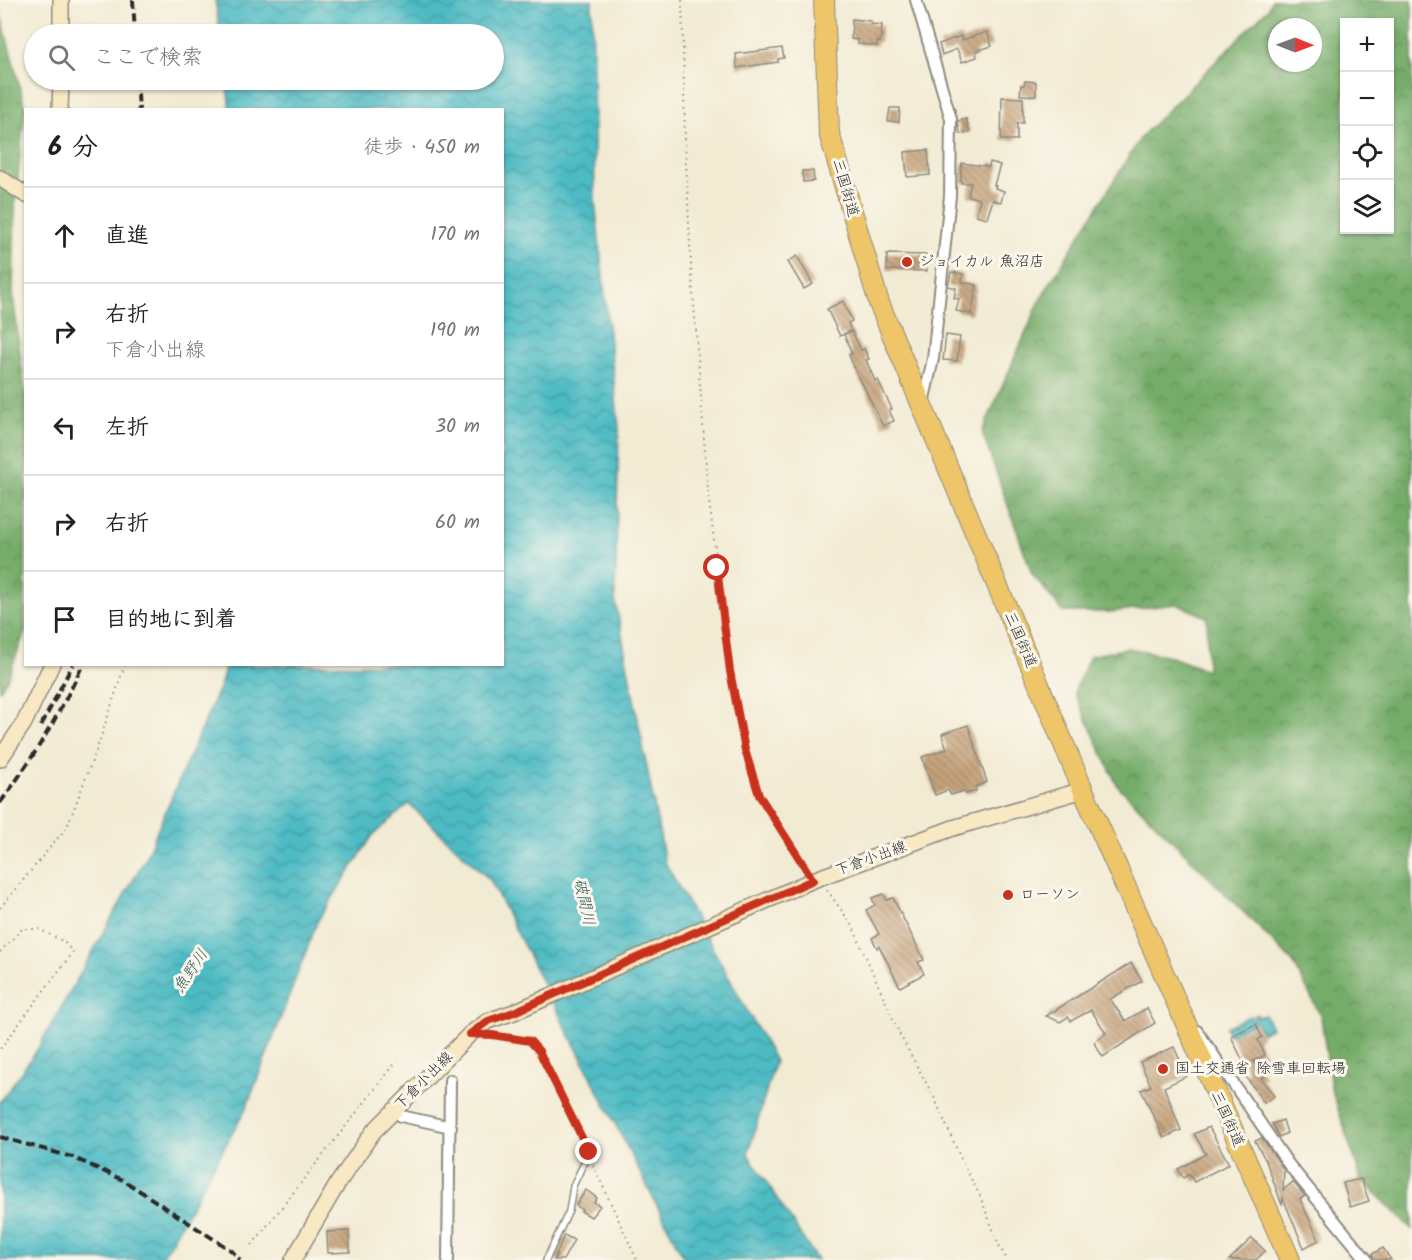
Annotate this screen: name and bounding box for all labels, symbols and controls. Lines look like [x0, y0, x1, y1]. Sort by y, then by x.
north arrow [1268, 18, 1322, 72]
map controls [1340, 18, 1394, 234]
button: + [1340, 18, 1394, 72]
search box [24, 24, 504, 90]
icon: search [45, 41, 78, 74]
text: ここで検索 [93, 41, 203, 76]
button: − [1340, 72, 1394, 126]
button: locate [1340, 126, 1394, 180]
text: 6 分 [48, 127, 98, 169]
text: 徒歩 · 450 m [364, 132, 480, 164]
street label: 三国街道 [825, 156, 865, 220]
button: layers [1340, 180, 1394, 234]
icon: ahead [48, 219, 81, 252]
text: 直進 [105, 219, 149, 254]
text: 170 m [431, 219, 480, 251]
place label: ジョイカル 魚沼店 [919, 250, 1044, 274]
marker: ジョイカル 魚沼店 [900, 255, 914, 269]
text: 右折 [105, 298, 149, 333]
icon: right [48, 315, 81, 348]
text: 190 m [430, 315, 480, 347]
text: 下倉小出線 [105, 335, 205, 367]
icon: left [48, 411, 81, 444]
text: 左折 [105, 411, 149, 446]
text: 30 m [435, 411, 480, 443]
icon: right [48, 507, 81, 540]
text: 右折 [105, 507, 149, 542]
text: 60 m [435, 507, 480, 539]
route start [703, 554, 729, 580]
icon: arrive [48, 603, 81, 636]
text: 目的地に到着 [105, 603, 237, 638]
street label: 三国街道 [997, 608, 1043, 672]
street label: 下倉小出線 [832, 835, 910, 883]
water label: 破間川 [567, 876, 601, 928]
place label: ローソン [1020, 883, 1080, 907]
marker: ローソン [1001, 888, 1015, 902]
water label: 魚野川 [167, 944, 215, 998]
street label: 下倉小出線 [389, 1046, 459, 1116]
place label: 国土交通省 除雪車回転場 [1175, 1057, 1346, 1081]
marker: 国土交通省 除雪車回転場 [1156, 1062, 1170, 1076]
street label: 三国街道 [1204, 1087, 1250, 1151]
route end [575, 1138, 601, 1164]

